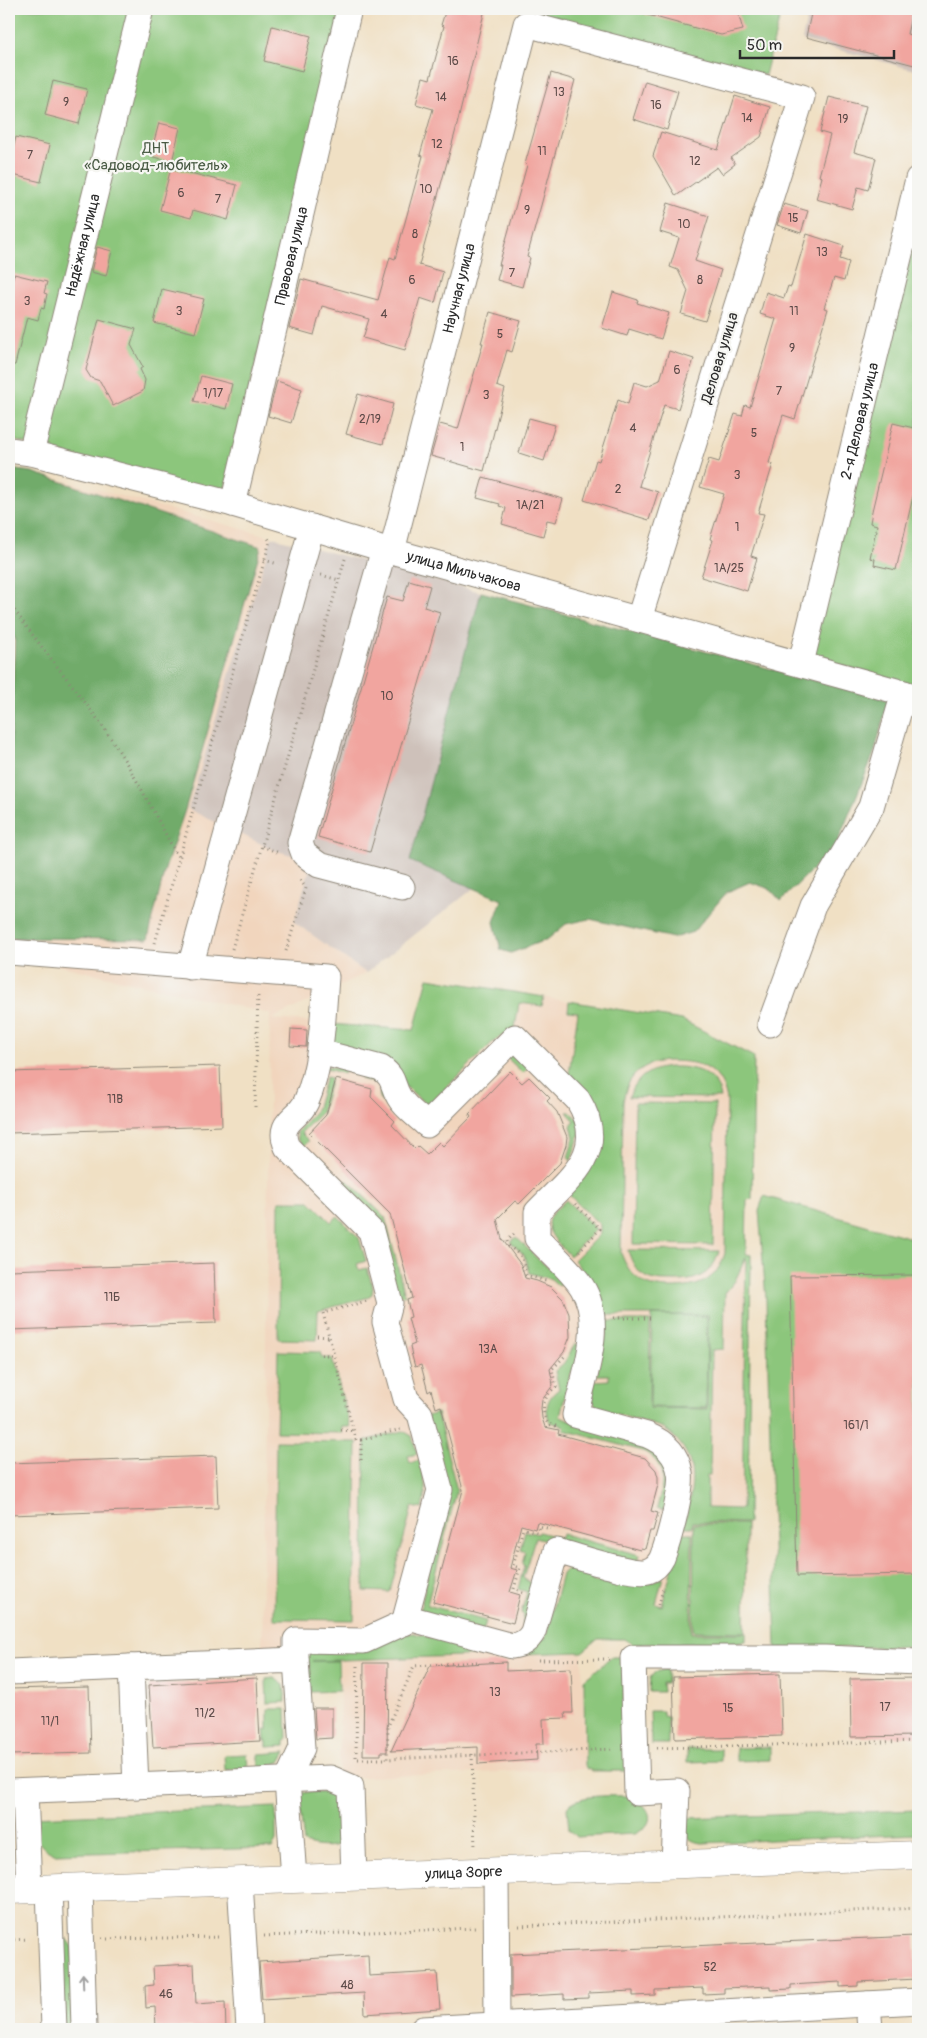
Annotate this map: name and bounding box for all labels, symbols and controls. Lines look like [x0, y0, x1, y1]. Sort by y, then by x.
scale bar [740, 28, 893, 60]
text: 50 m [747, 36, 782, 55]
house number: 16 [447, 54, 459, 69]
house number: 13 [553, 85, 565, 100]
house number: 14 [435, 90, 447, 105]
house number: 9 [63, 95, 69, 110]
house number: 16 [650, 98, 662, 113]
house number: 14 [741, 111, 753, 126]
house number: 19 [838, 112, 848, 127]
house number: 12 [431, 137, 443, 152]
park label: ДНТ «Садовод-любитель» [84, 139, 228, 175]
house number: 11 [537, 144, 547, 159]
house number: 7 [27, 148, 34, 163]
house number: 12 [689, 154, 701, 169]
house number: 10 [420, 182, 432, 197]
house number: 6 [178, 186, 185, 201]
street label: Надёжная улица [61, 192, 104, 299]
house number: 7 [215, 192, 222, 207]
house number: 9 [524, 203, 530, 218]
street label: Правовая улица [270, 205, 312, 307]
house number: 15 [787, 211, 799, 226]
house number: 10 [678, 217, 690, 232]
house number: 8 [412, 227, 418, 242]
street label: Научная улица [438, 241, 479, 336]
house number: 13 [816, 245, 828, 260]
house number: 7 [509, 266, 516, 281]
house number: 6 [409, 273, 416, 288]
house number: 8 [697, 273, 703, 288]
house number: 3 [24, 294, 31, 309]
house number: 3 [176, 304, 183, 319]
house number: 11 [789, 304, 799, 319]
house number: 4 [381, 307, 388, 322]
street label: Деловая улица [697, 310, 743, 407]
house number: 5 [497, 327, 503, 342]
house number: 9 [789, 341, 795, 356]
street label: 2-я Деловая улица [836, 361, 883, 481]
house number: 6 [674, 363, 681, 378]
house number: 7 [776, 384, 783, 399]
house number: 1/17 [203, 386, 224, 401]
house number: 3 [483, 388, 490, 403]
house number: 2/19 [359, 412, 381, 427]
house number: 4 [630, 421, 637, 436]
house number: 5 [751, 426, 757, 441]
house number: 1 [460, 440, 464, 455]
house number: 3 [734, 468, 741, 483]
house number: 2 [615, 482, 622, 497]
house number: 1А/21 [516, 498, 544, 513]
house number: 1 [735, 520, 739, 535]
street label: улица Мильчакова [404, 546, 523, 596]
house number: 1А/25 [714, 561, 744, 576]
house number: 10 [381, 689, 393, 704]
house number: 11В [107, 1092, 123, 1107]
house number: 11Б [104, 1290, 120, 1305]
house number: 13А [478, 1342, 498, 1357]
house number: 161/1 [843, 1418, 869, 1433]
house number: 13 [489, 1685, 501, 1700]
house number: 17 [879, 1700, 891, 1715]
house number: 15 [722, 1701, 734, 1716]
house number: 11/2 [195, 1706, 215, 1721]
house number: 11/1 [41, 1714, 59, 1729]
street label: улица Зорге [424, 1861, 503, 1884]
house number: 52 [703, 1960, 717, 1975]
one-way arrow [78, 1973, 87, 1989]
house number: 48 [340, 1978, 354, 1993]
house number: 46 [159, 1987, 173, 2002]

